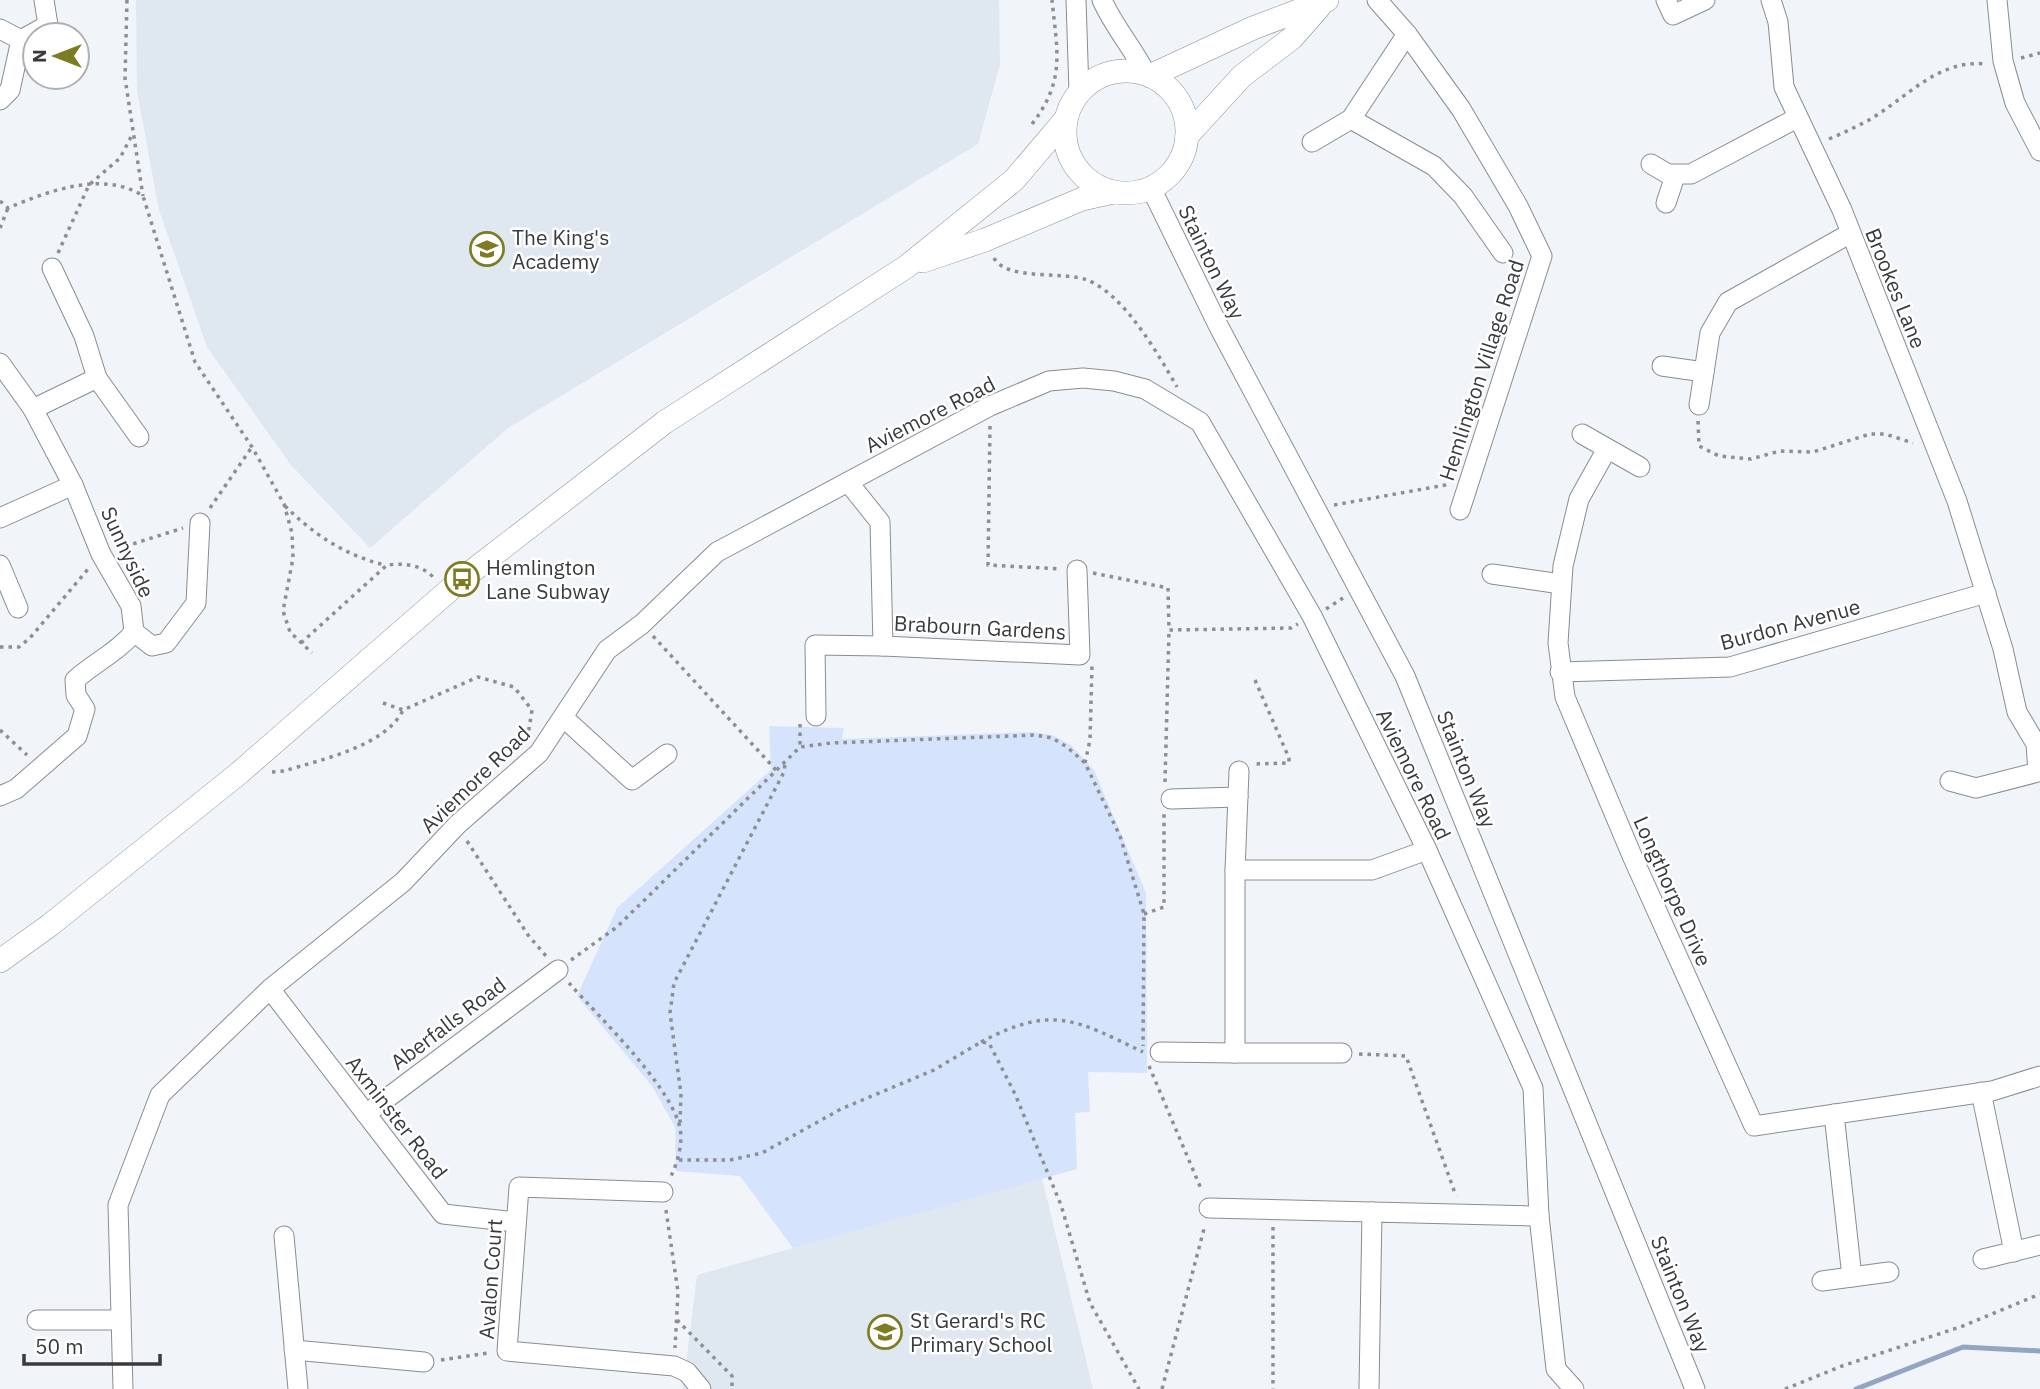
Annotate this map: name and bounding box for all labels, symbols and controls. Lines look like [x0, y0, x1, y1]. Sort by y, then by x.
north arrow [21, 21, 91, 91]
text: N [27, 49, 51, 63]
street label: Stainton Way [1172, 200, 1252, 324]
place label: The King's Academy [512, 223, 609, 275]
street label: Brookes Lane [1859, 224, 1933, 352]
school or university icon: The King's Academy [468, 230, 506, 268]
street label: Hemlington Village Road [1432, 256, 1530, 484]
street label: Aviemore Road [860, 369, 1000, 459]
street label: Sunnyside [95, 502, 161, 602]
place label: Hemlington Lane Subway [486, 553, 610, 605]
bus stop icon: Hemlington Lane Subway [443, 560, 481, 598]
street label: Burdon Avenue [1717, 592, 1863, 656]
street label: Brabourn Gardens [893, 609, 1067, 645]
street label: Aviemore Road [1370, 704, 1458, 844]
street label: Stainton Way [1431, 706, 1503, 832]
street label: Aviemore Road [414, 719, 536, 839]
street label: Longthorpe Drive [1627, 812, 1719, 970]
street label: Aberfalls Road [385, 970, 511, 1076]
street label: Axminster Road [340, 1049, 454, 1185]
street label: Avalon Court [472, 1218, 508, 1340]
street label: Stainton Way [1645, 1231, 1717, 1357]
place label: St Gerard's RC Primary School [910, 1306, 1053, 1358]
school or university icon: St Gerard's RC Primary School [866, 1313, 904, 1351]
scale bar [24, 1322, 161, 1366]
text: 50 m [35, 1332, 84, 1360]

